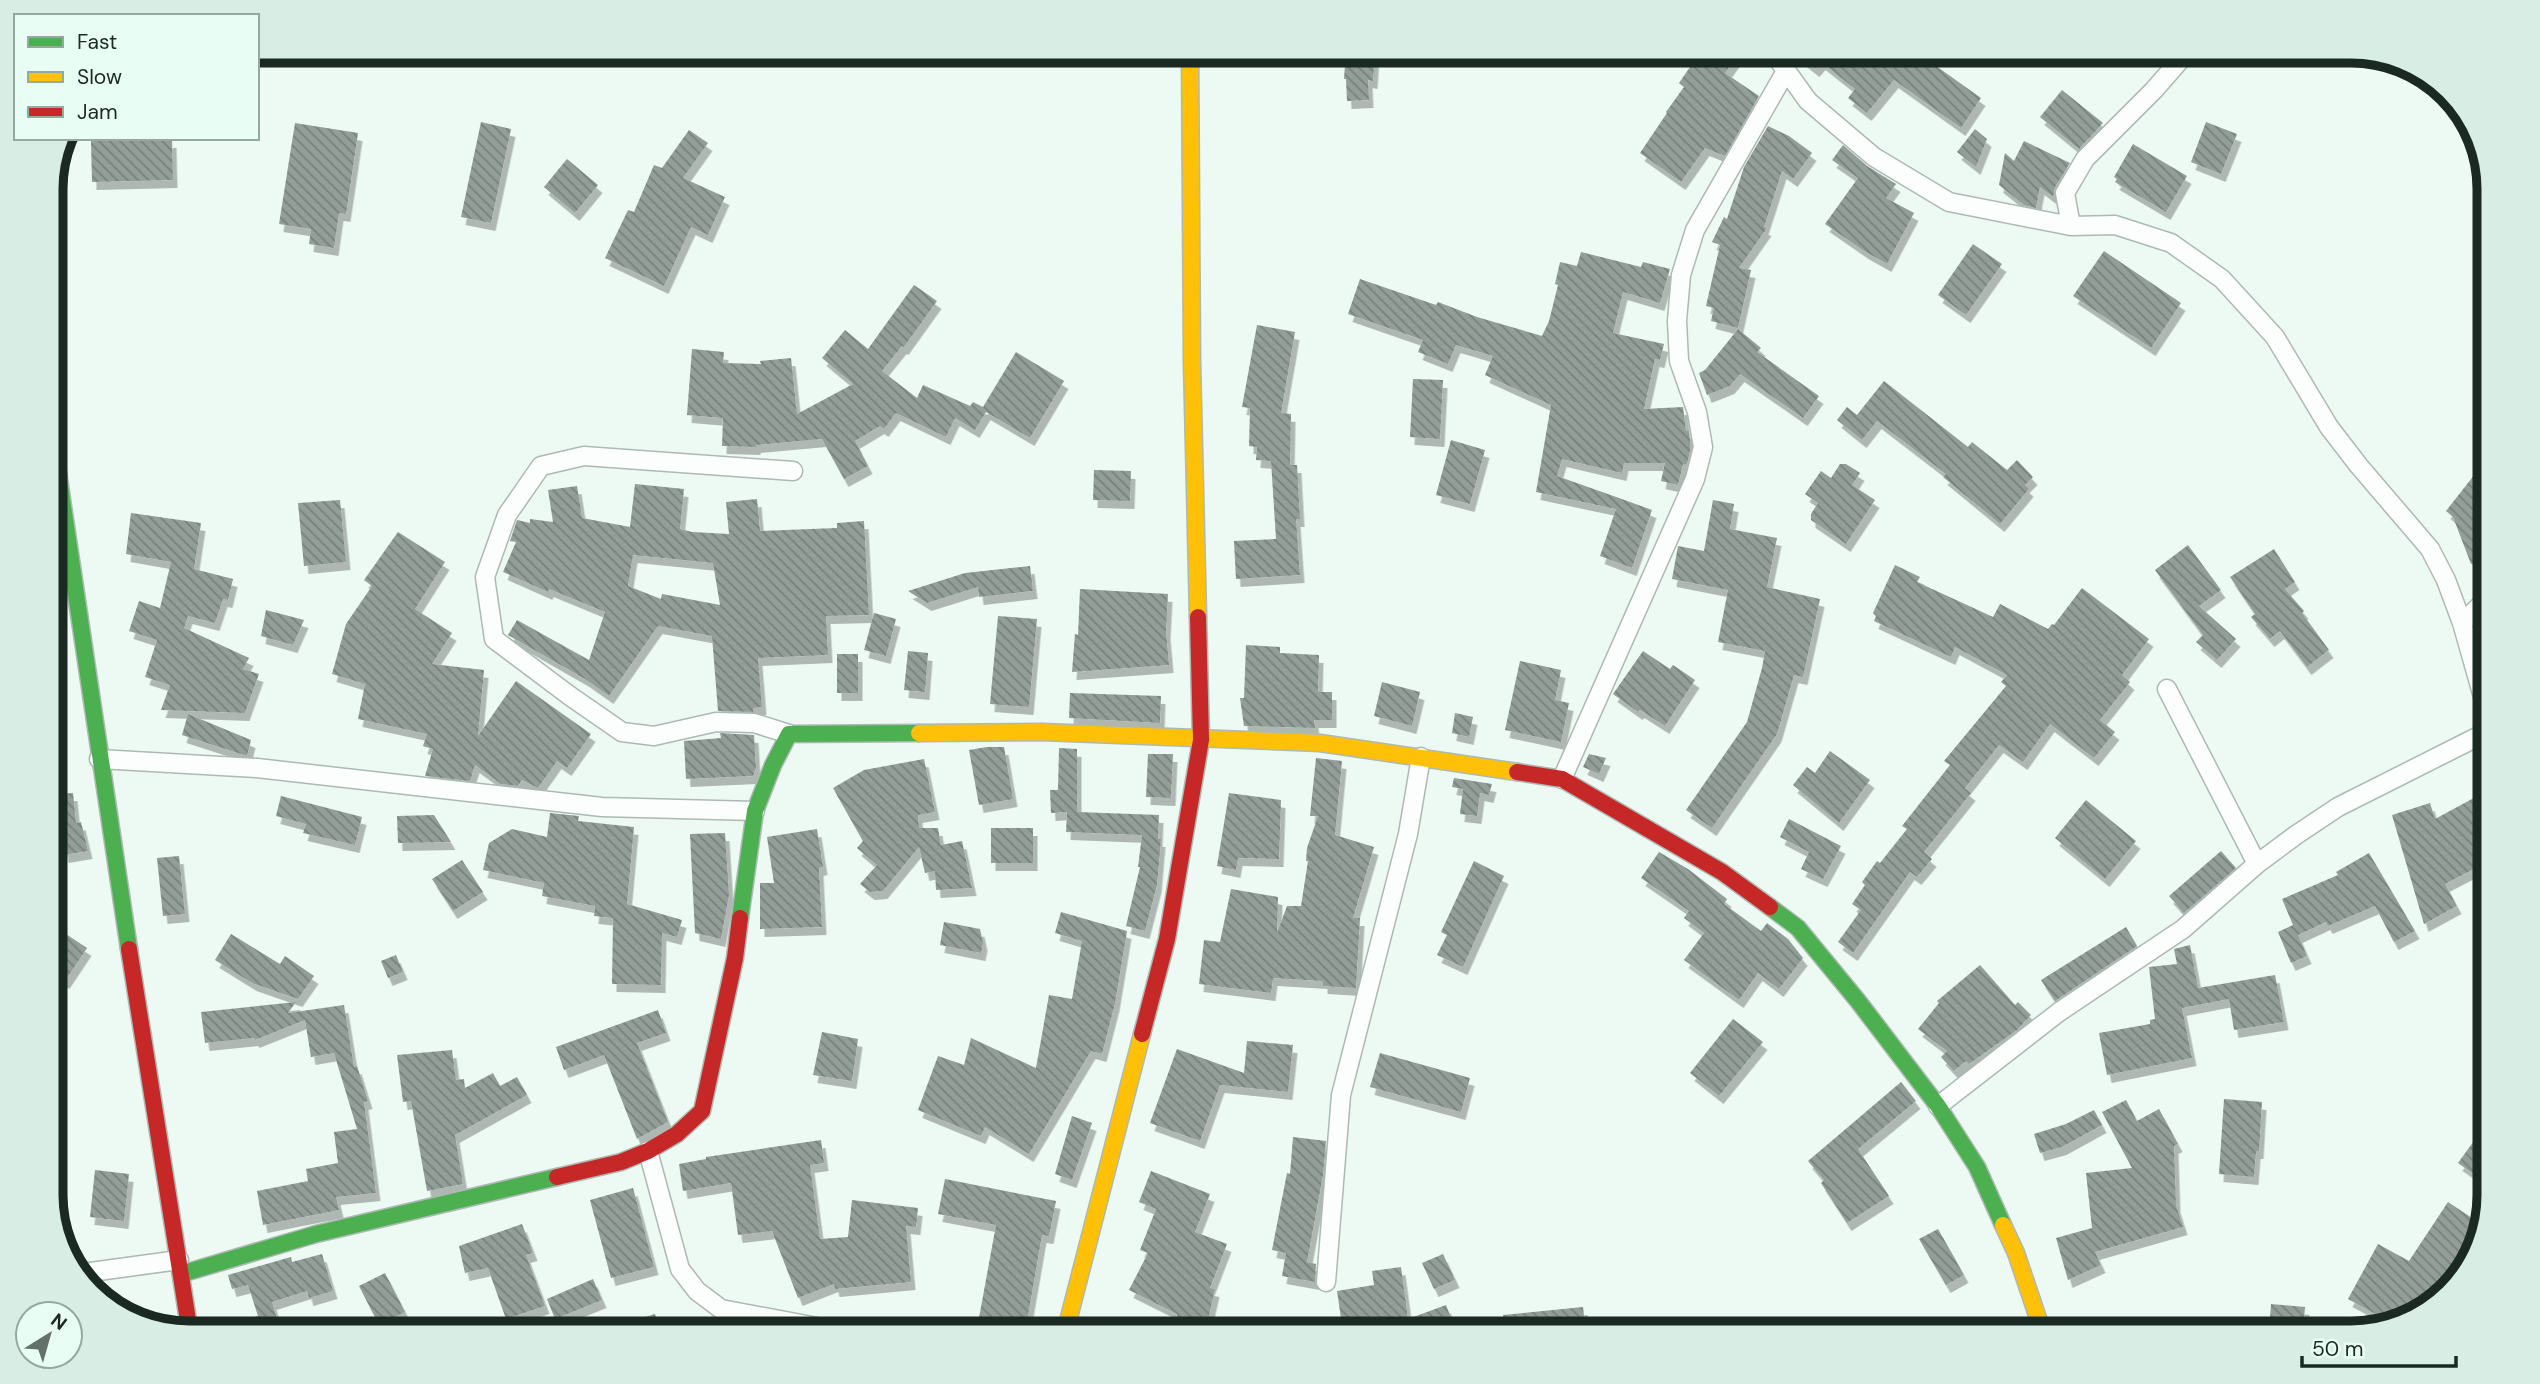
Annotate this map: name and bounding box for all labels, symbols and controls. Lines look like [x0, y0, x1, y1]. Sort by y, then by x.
legend [14, 14, 259, 140]
text: Fast [77, 28, 117, 56]
text: Slow [77, 63, 122, 91]
text: Jam [77, 98, 118, 126]
north arrow [14, 1300, 84, 1370]
text: N [46, 1308, 72, 1336]
scale bar [2302, 1324, 2456, 1368]
text: 50 m [2312, 1335, 2363, 1363]

